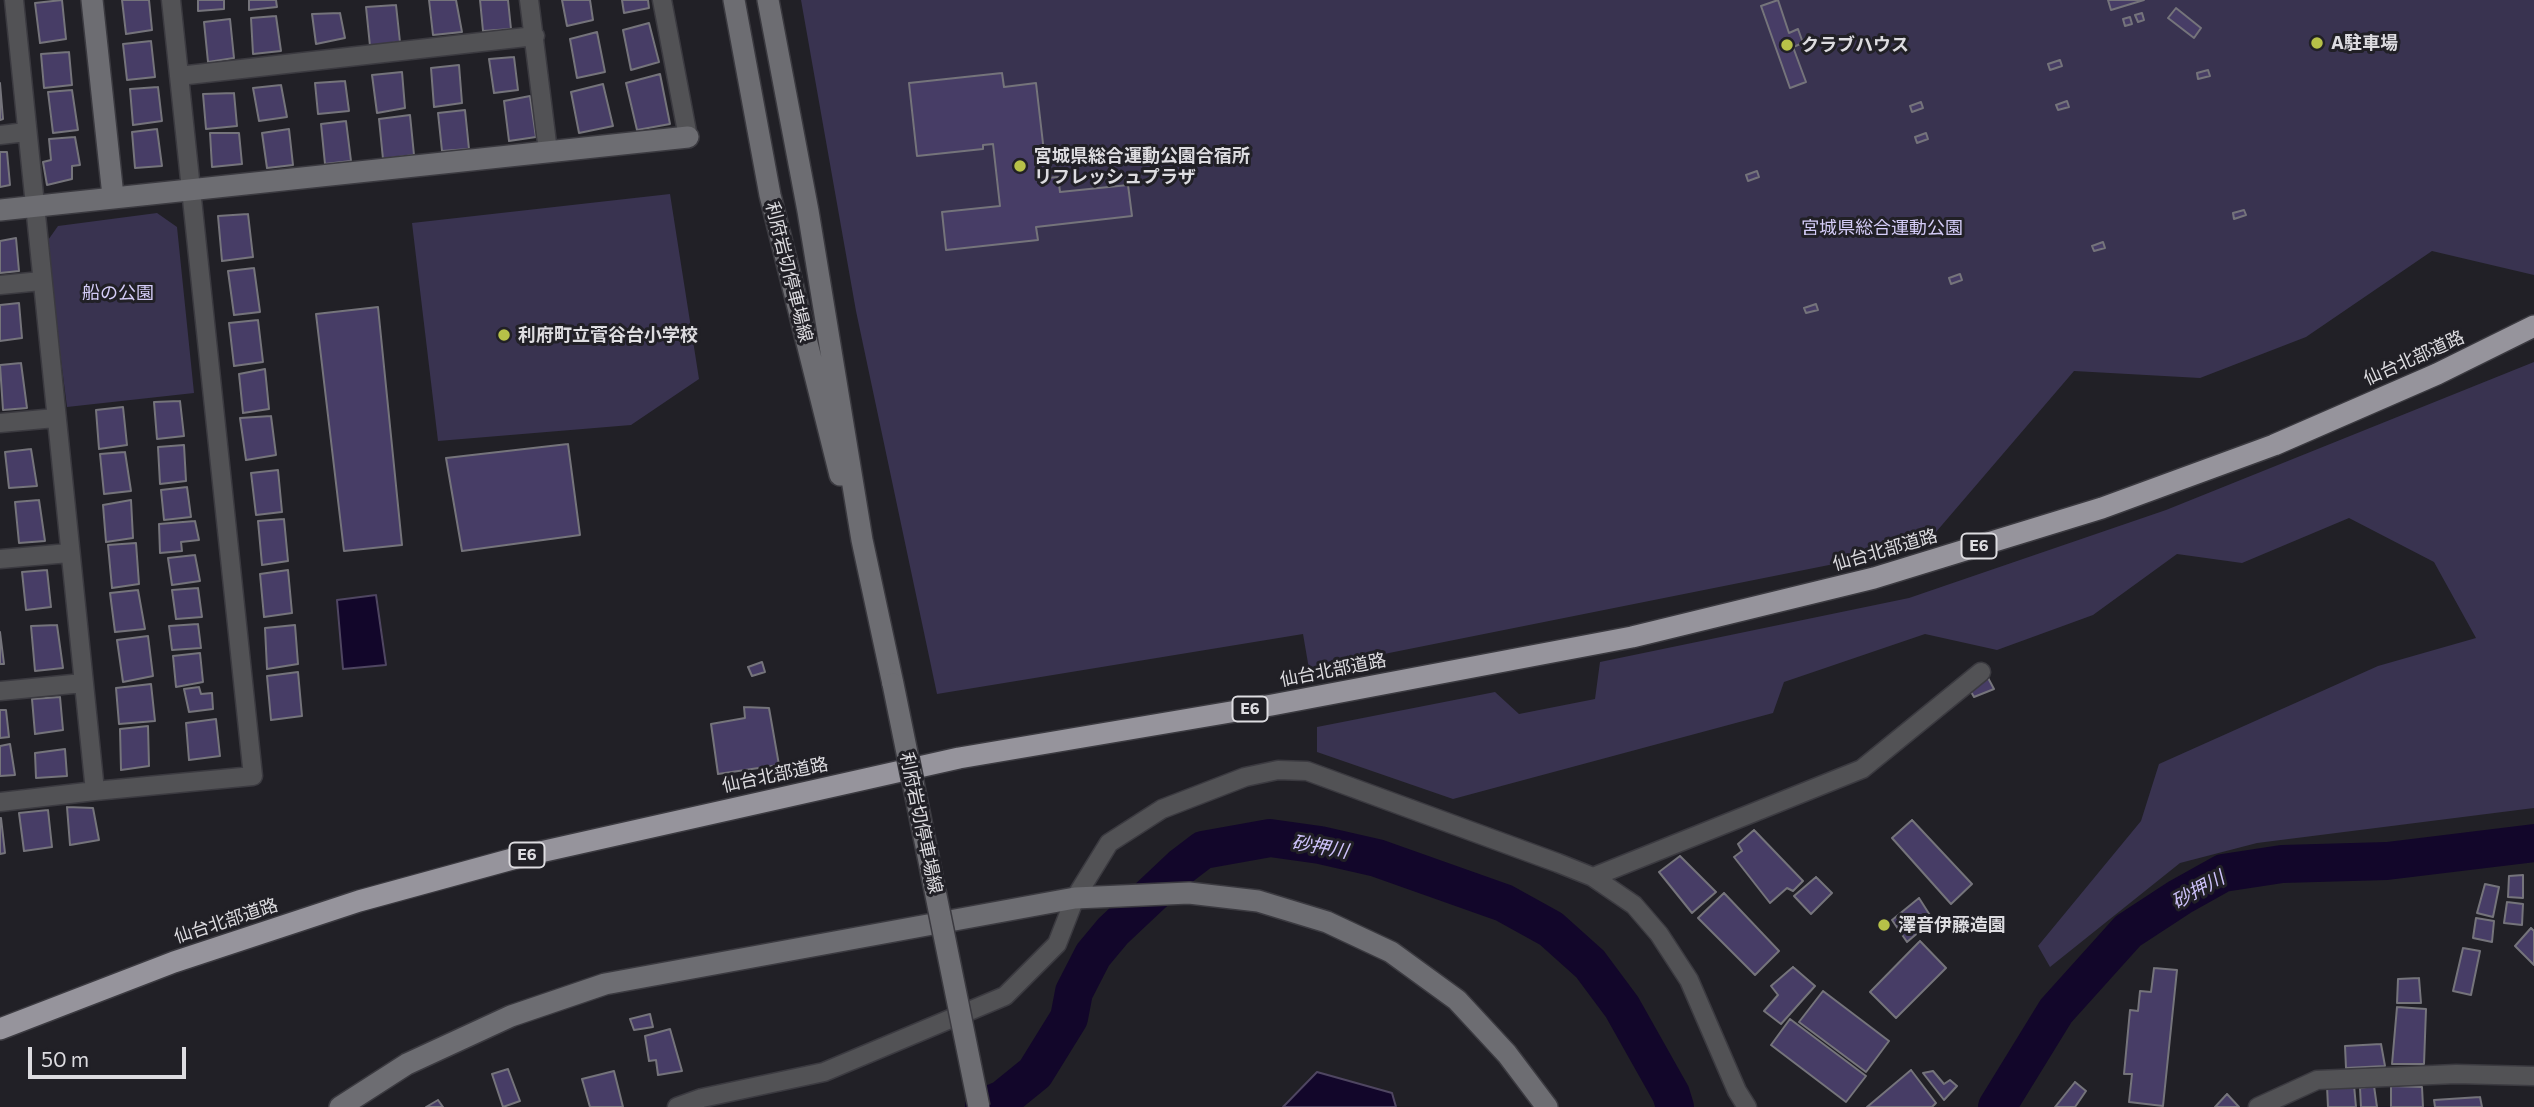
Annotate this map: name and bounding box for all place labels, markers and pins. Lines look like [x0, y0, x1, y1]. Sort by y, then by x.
place label: A駐車場 [2331, 32, 2398, 54]
place label: クラブハウス [1801, 34, 1909, 56]
marker: A駐車場 [2309, 35, 2325, 51]
marker: クラブハウス [1779, 37, 1795, 53]
place label: 宮城県総合運動公園合宿所 リフレッシュプラザ [1034, 145, 1250, 188]
marker: 宮城県総合運動公園合宿所 リフレッシュプラザ [1012, 158, 1028, 174]
place label: 利府町立菅谷台小学校 [518, 324, 698, 346]
marker: 利府町立菅谷台小学校 [496, 327, 512, 343]
place label: 澤音伊藤造園 [1898, 914, 2006, 936]
marker: 澤音伊藤造園 [1876, 917, 1892, 933]

